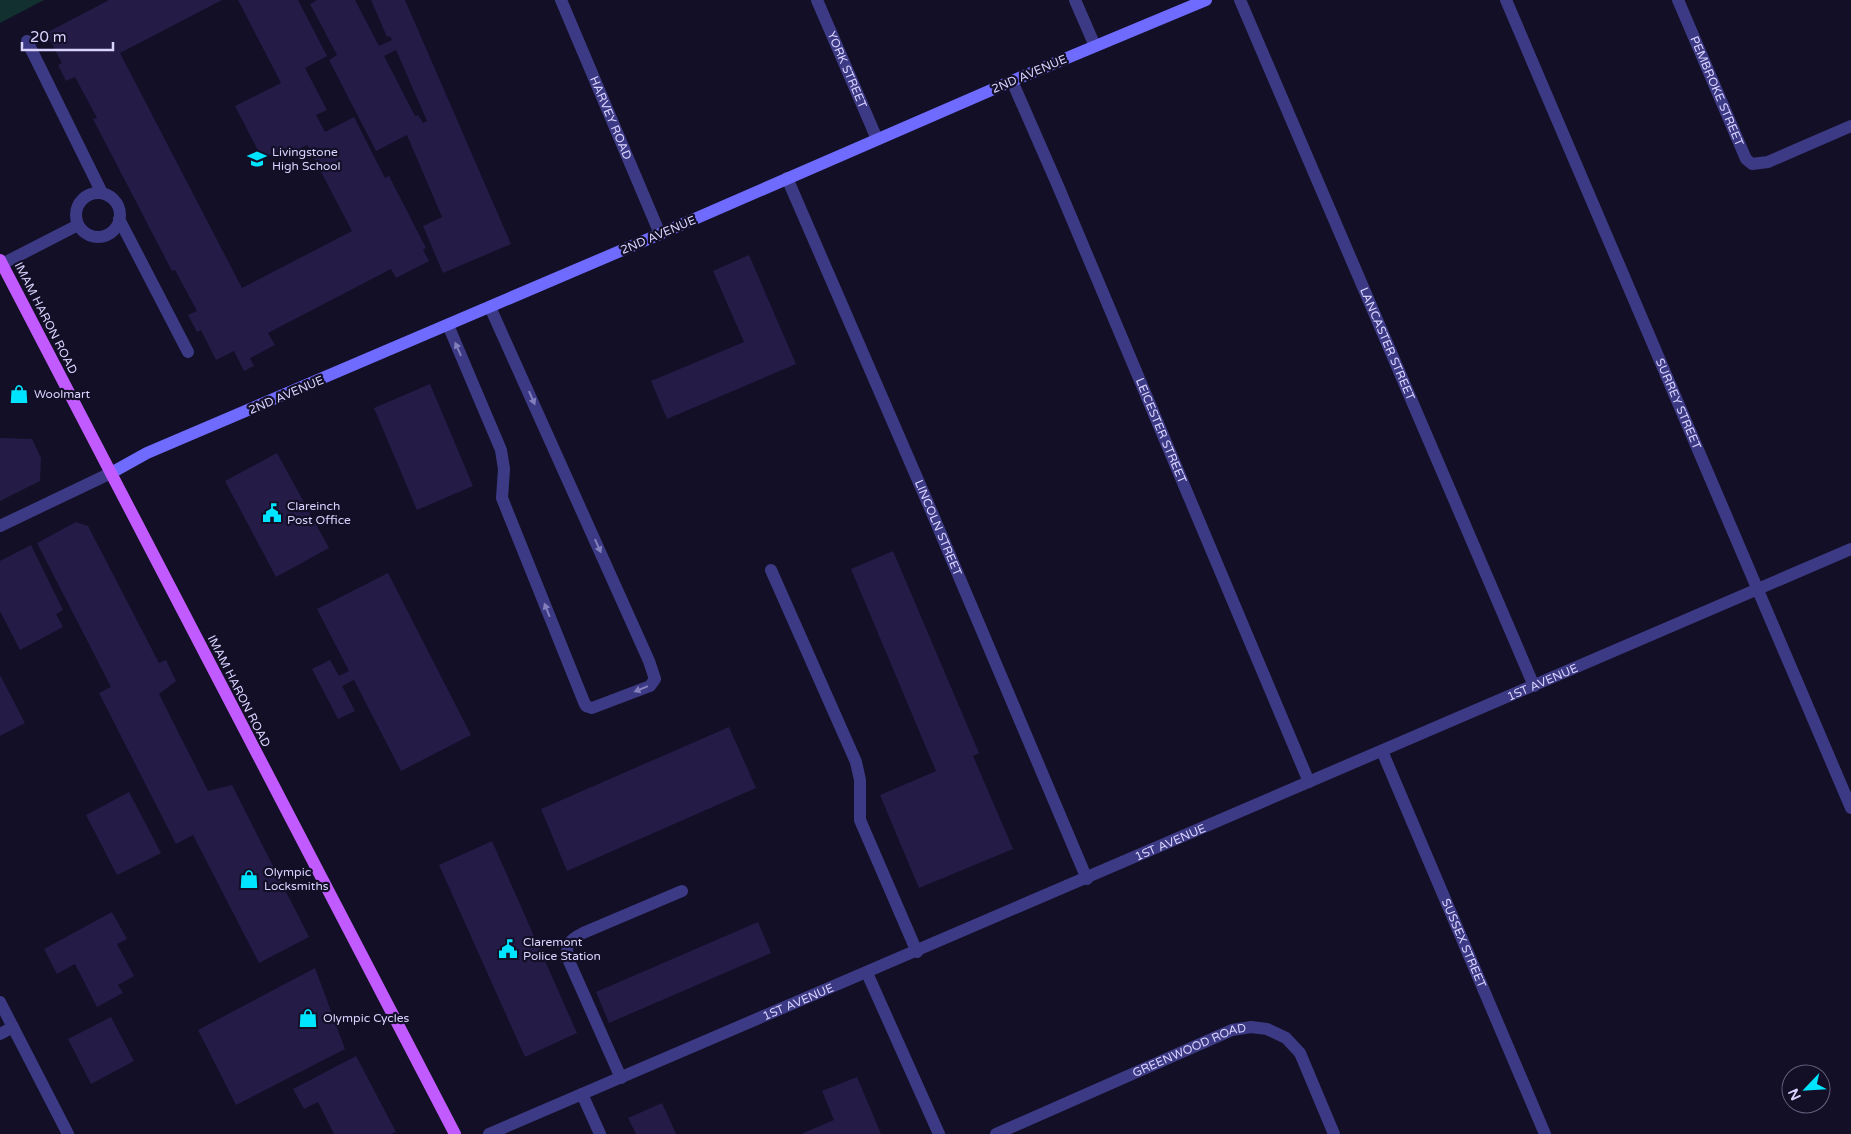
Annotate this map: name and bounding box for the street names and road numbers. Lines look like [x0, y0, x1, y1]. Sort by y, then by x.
street label: YORK STREET [824, 29, 870, 111]
street label: PEMBROKE STREET [1687, 34, 1747, 149]
street label: 2ND AVENUE [989, 52, 1069, 96]
street label: HARVEY ROAD [587, 74, 635, 162]
street label: 2ND AVENUE [618, 213, 698, 257]
street label: IMAM HARON ROAD [12, 260, 80, 376]
street label: LANCASTER STREET [1357, 285, 1418, 403]
street label: SURREY STREET [1653, 356, 1704, 452]
street label: 2ND AVENUE [246, 373, 326, 417]
street label: LEICESTER STREET [1133, 376, 1190, 486]
street label: LINCOLN STREET [912, 478, 965, 578]
street label: IMAM HARON ROAD [205, 633, 273, 749]
street label: 1ST AVENUE [1505, 661, 1580, 704]
street label: 1ST AVENUE [1133, 821, 1208, 864]
street label: SUSSEX STREET [1439, 897, 1489, 991]
street label: 1ST AVENUE [761, 981, 836, 1023]
street label: GREENWOOD ROAD [1130, 1021, 1247, 1080]

